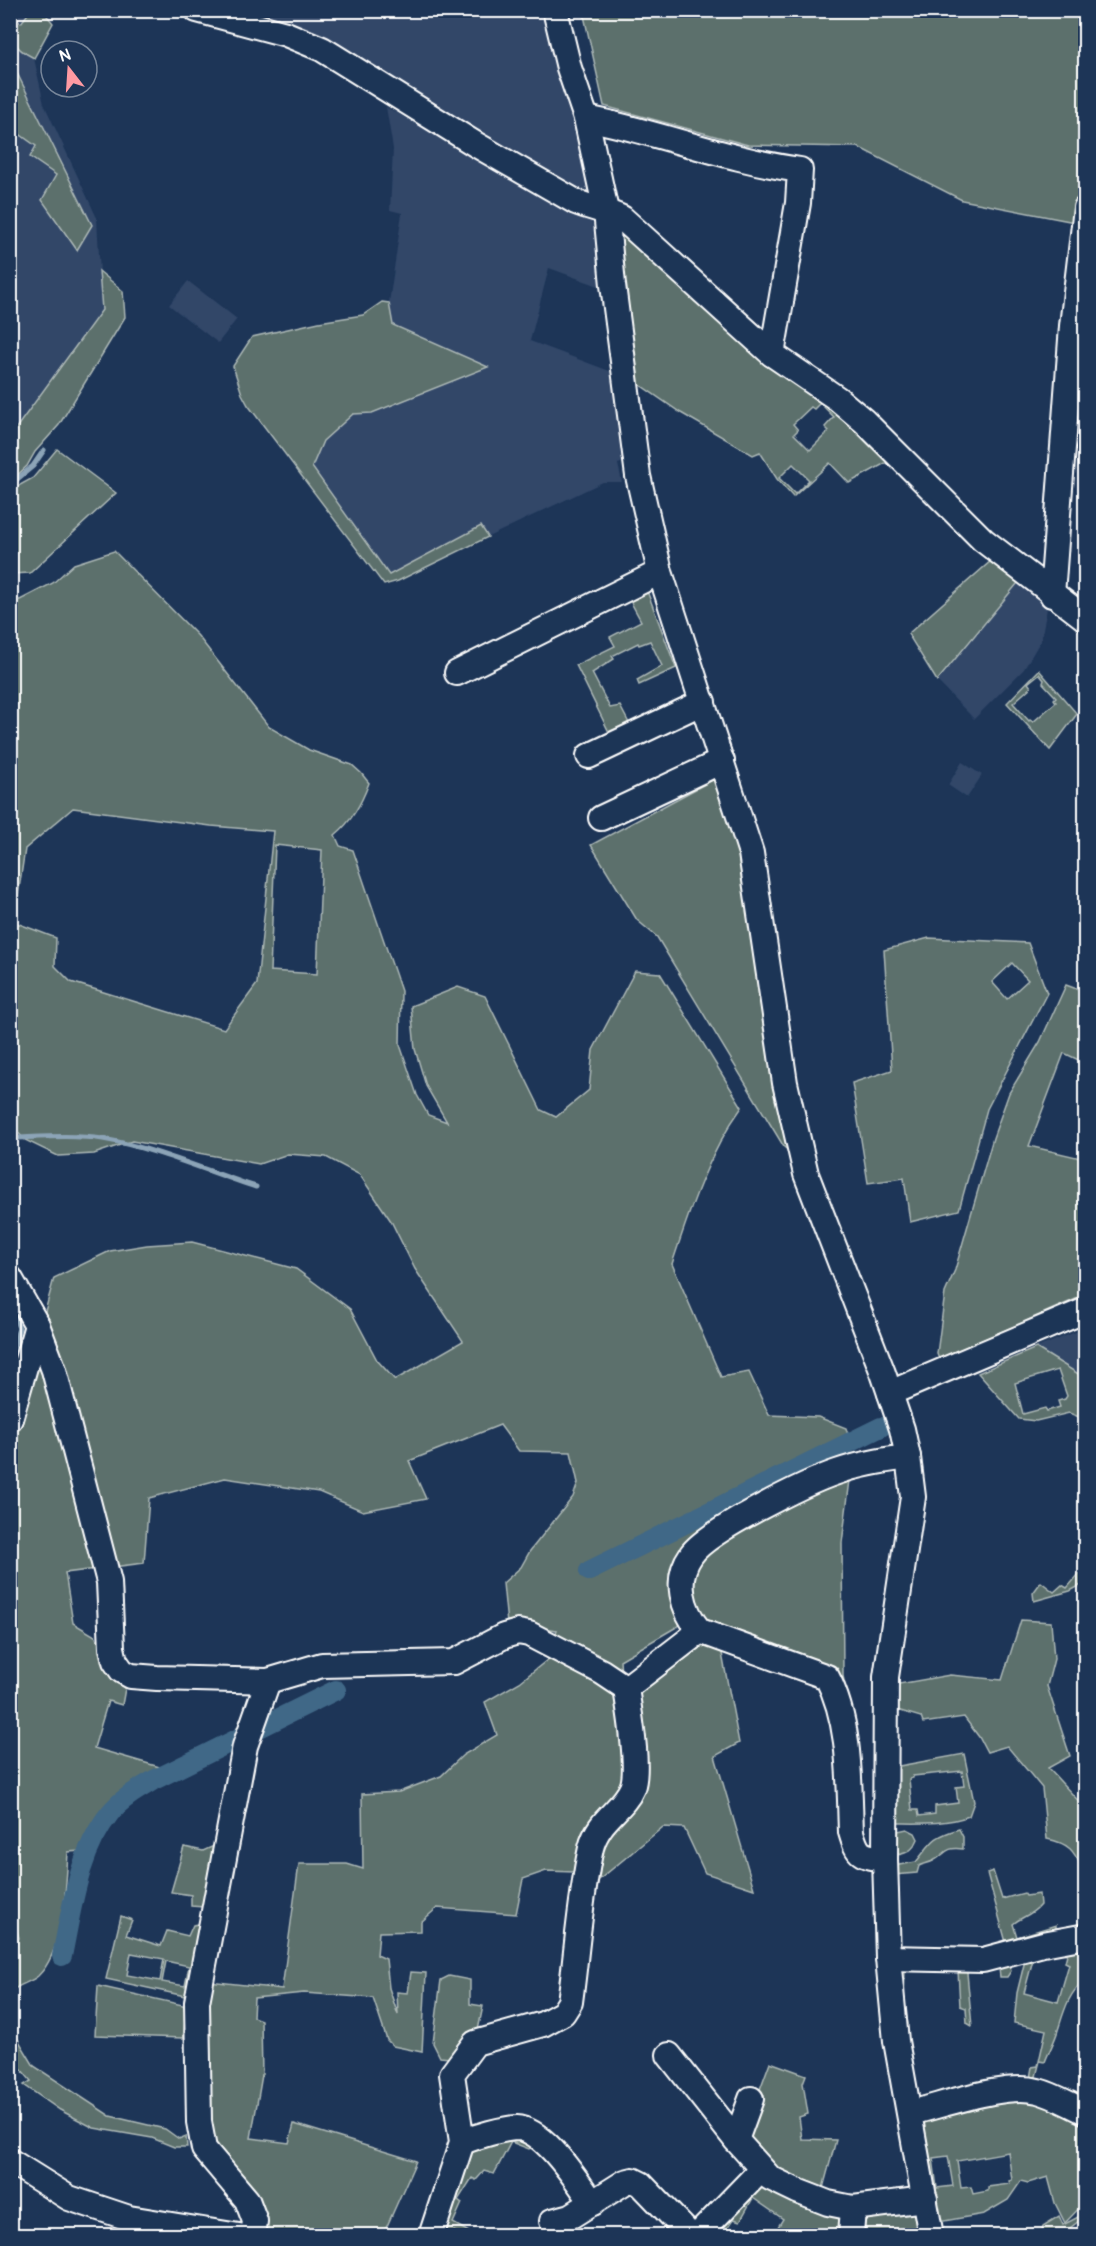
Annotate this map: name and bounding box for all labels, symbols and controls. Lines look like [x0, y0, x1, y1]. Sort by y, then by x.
north arrow [39, 39, 99, 99]
text: N [57, 44, 73, 67]

